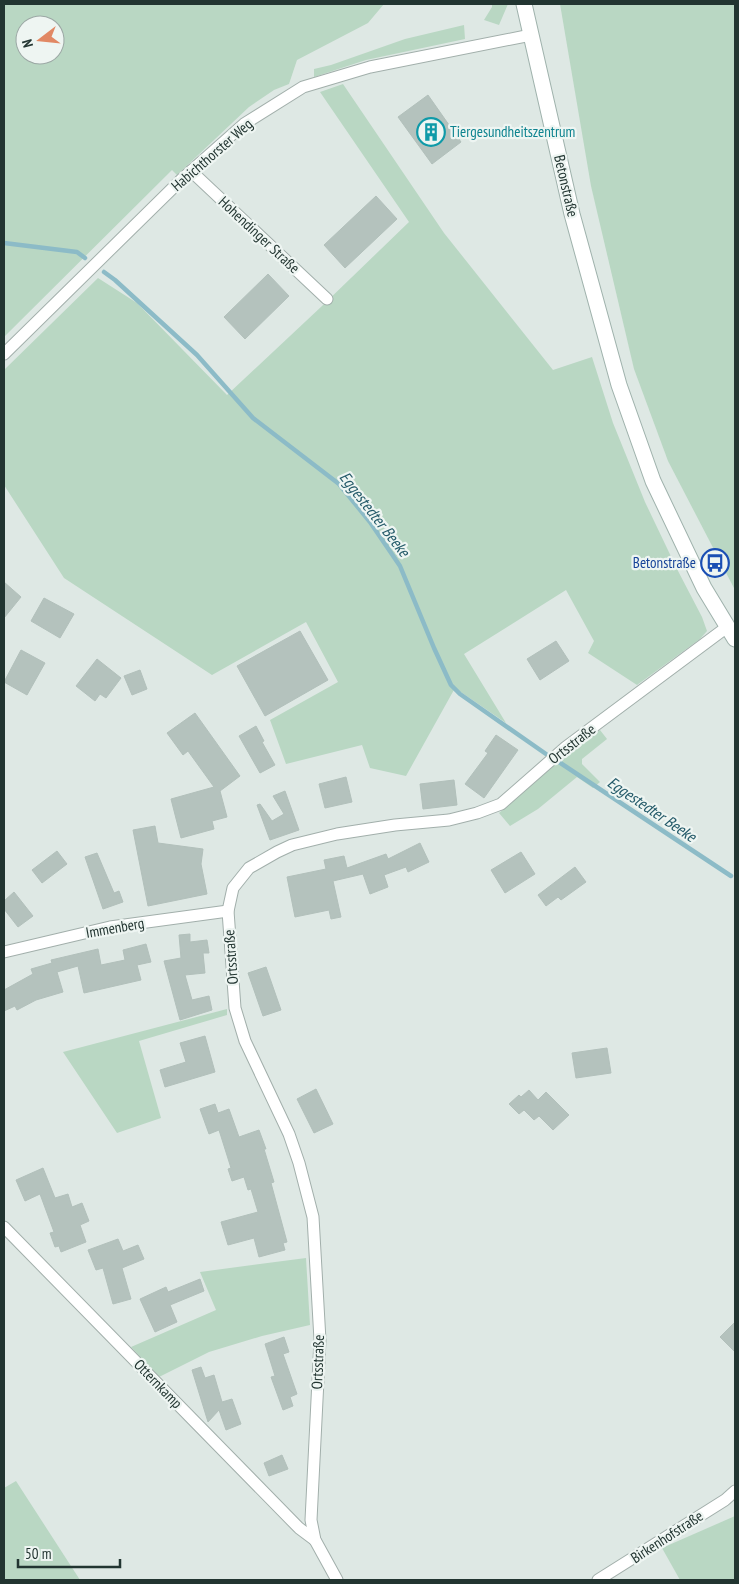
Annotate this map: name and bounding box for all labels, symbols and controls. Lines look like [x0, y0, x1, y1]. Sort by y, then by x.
north arrow [15, 15, 65, 65]
text: N [18, 37, 37, 50]
street label: Habichthorster Weg [167, 114, 256, 195]
building icon: Tiergesundheitszentrum [416, 117, 446, 147]
place label: Tiergesundheitszentrum [450, 122, 575, 141]
street label: Betonstraße [550, 153, 583, 219]
street label: Hohendinger Straße [215, 192, 304, 277]
water label: Eggestedter Beeke [336, 467, 415, 562]
bus stop icon: Betonstraße [700, 548, 730, 578]
place label: Betonstraße [633, 553, 696, 572]
street label: Ortsstraße [544, 719, 599, 768]
water label: Eggestedter Beeke [604, 772, 701, 847]
street label: Immenberg [84, 913, 146, 942]
street label: Ortsstraße [219, 929, 242, 985]
street label: Ortsstraße [307, 1334, 328, 1390]
street label: Otternkamp [130, 1355, 187, 1412]
street label: Birkenhofstraße [627, 1506, 706, 1567]
scale bar [18, 1536, 120, 1568]
text: 50 m [25, 1544, 51, 1563]

